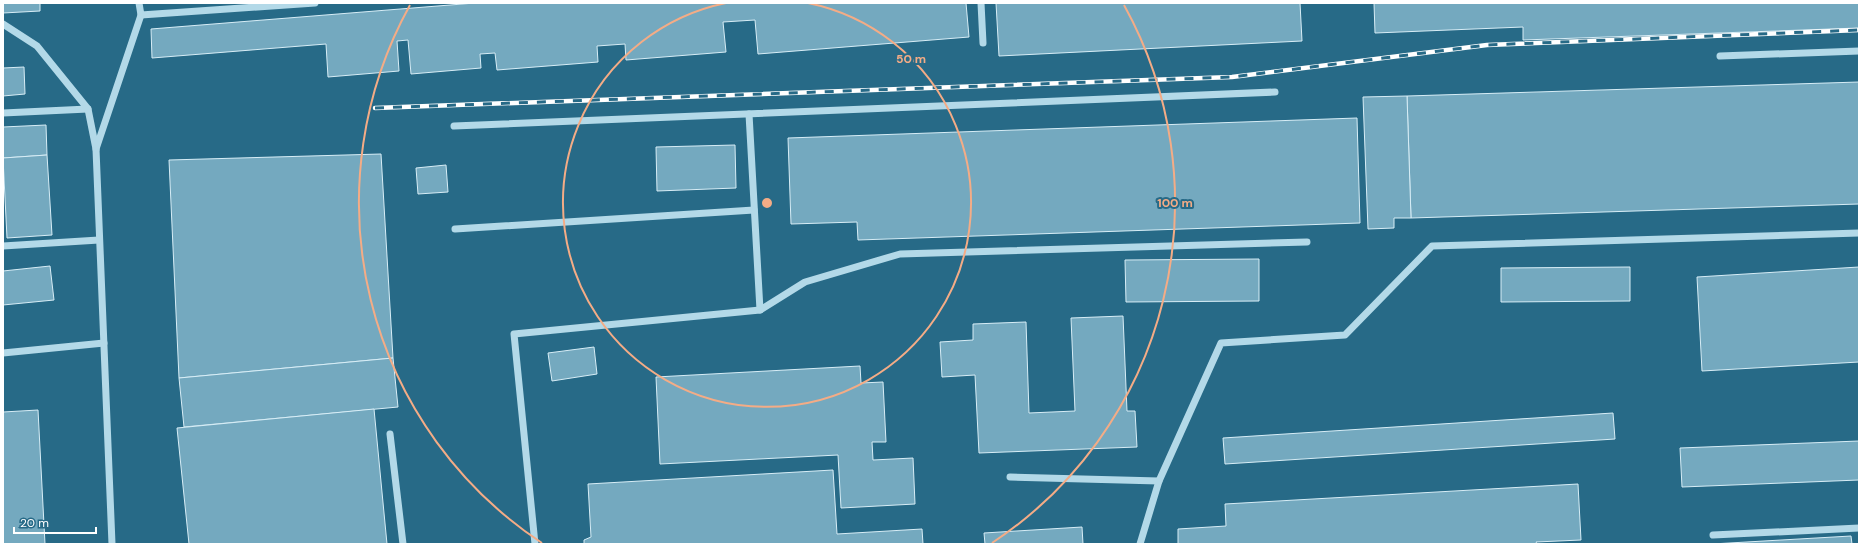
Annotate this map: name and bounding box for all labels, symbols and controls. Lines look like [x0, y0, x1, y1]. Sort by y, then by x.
text: 50 m [896, 51, 926, 67]
text: 100 m [1157, 195, 1193, 211]
centre of rings [760, 196, 774, 210]
scale bar [14, 509, 96, 535]
text: 20 m [20, 515, 49, 531]

